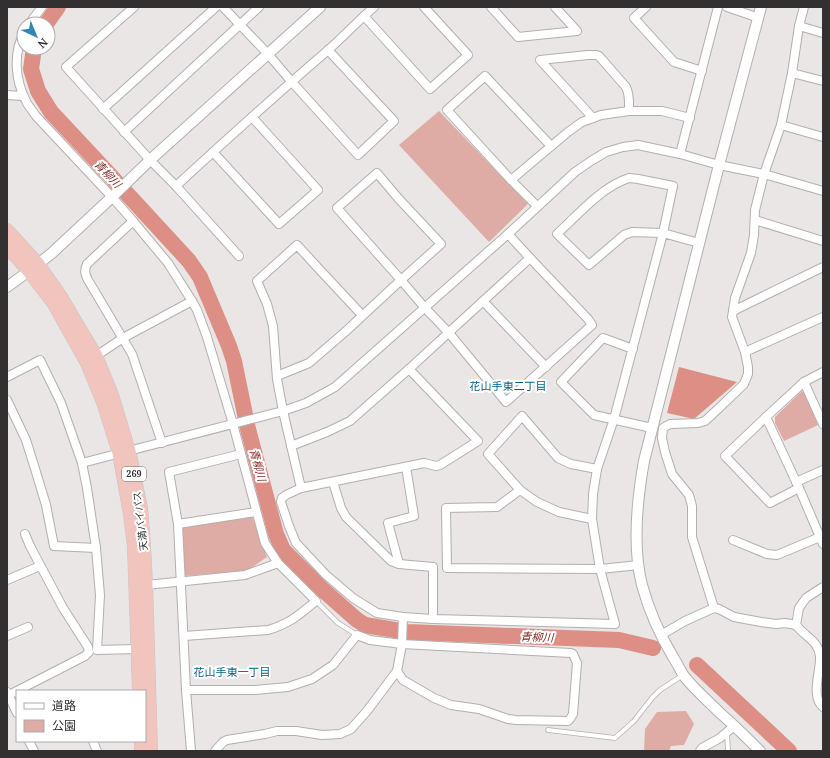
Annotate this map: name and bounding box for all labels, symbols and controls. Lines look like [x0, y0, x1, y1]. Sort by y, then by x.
north arrow [16, 16, 56, 56]
text: N [35, 35, 52, 52]
water label: 青柳川 [92, 156, 126, 192]
district label: 花山手東二丁目 [470, 378, 547, 393]
water label: 青柳川 [247, 447, 270, 484]
road number: 269 [122, 467, 146, 481]
street label: 天満バイパス [129, 490, 151, 552]
water label: 青柳川 [520, 628, 555, 645]
district label: 花山手東一丁目 [194, 664, 271, 679]
legend [16, 690, 146, 742]
text: 道路 [52, 697, 76, 714]
text: 公園 [52, 717, 76, 734]

